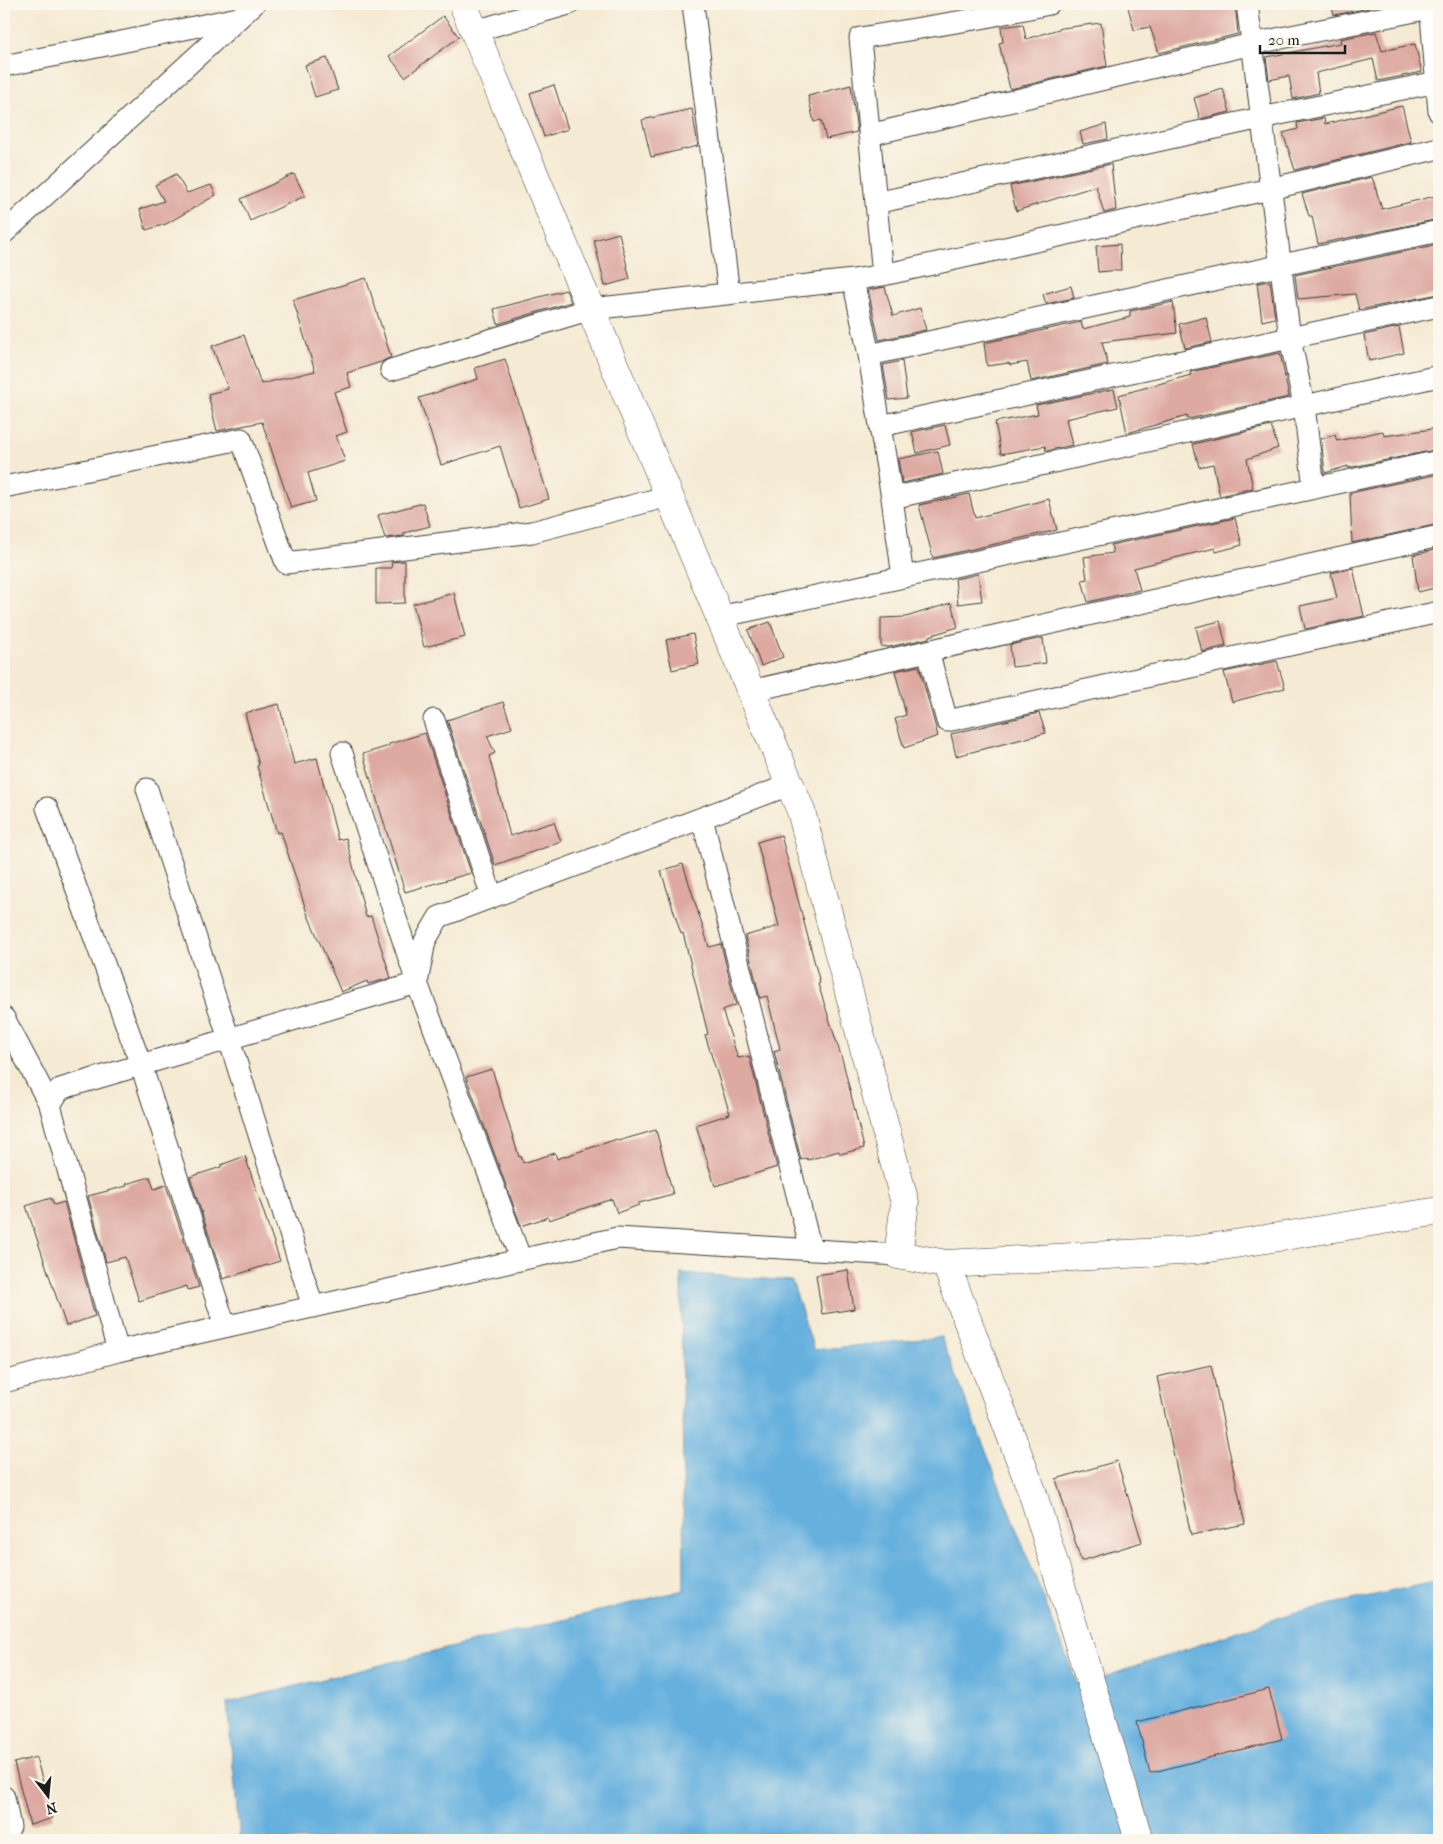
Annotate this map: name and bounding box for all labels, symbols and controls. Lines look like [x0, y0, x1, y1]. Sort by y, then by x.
scale bar [1260, 22, 1346, 54]
text: 20 m [1268, 31, 1300, 49]
north arrow [22, 1772, 72, 1822]
text: N [44, 1798, 59, 1818]

